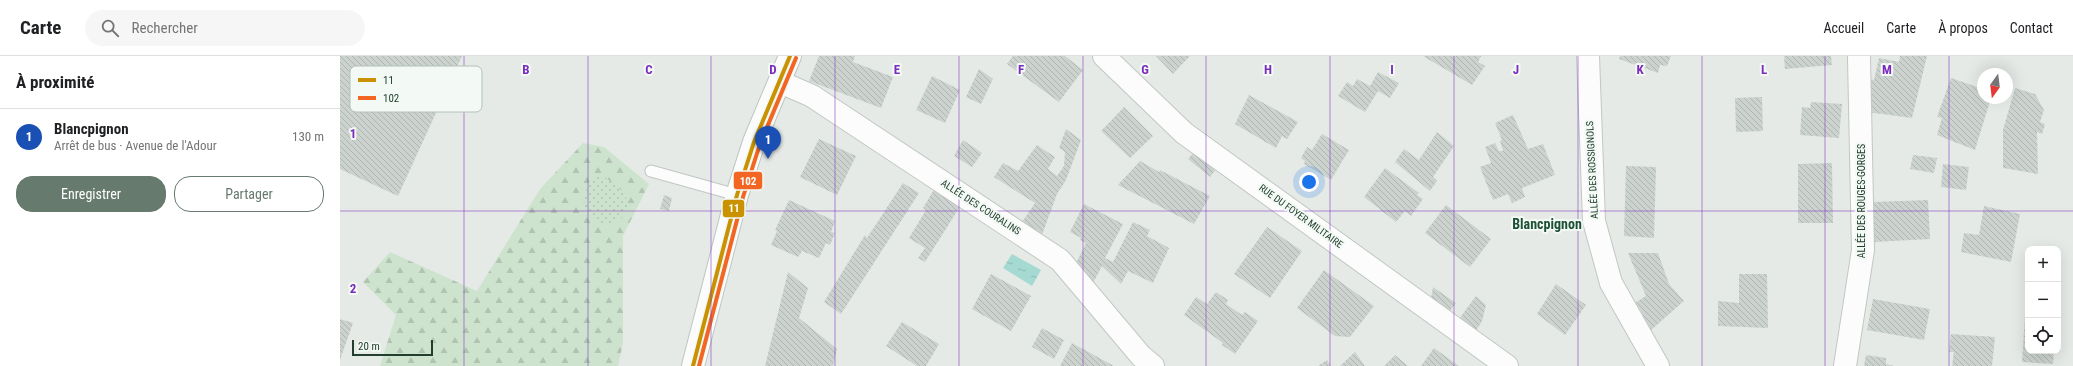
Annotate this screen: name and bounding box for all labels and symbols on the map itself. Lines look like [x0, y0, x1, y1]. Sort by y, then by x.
text: B [522, 62, 530, 77]
text: C [645, 62, 653, 77]
text: D [769, 62, 777, 77]
text: E [894, 62, 901, 77]
text: F [1018, 62, 1024, 77]
text: G [1141, 62, 1149, 77]
text: H [1264, 62, 1272, 77]
text: I [1390, 62, 1394, 77]
text: J [1513, 62, 1519, 77]
text: K [1636, 62, 1644, 77]
text: L [1761, 62, 1767, 77]
text: M [1882, 62, 1892, 77]
legend [350, 66, 482, 112]
north arrow [1977, 68, 2013, 104]
text: 11 [383, 74, 394, 87]
text: 102 [383, 92, 399, 105]
street label: ALLÉE DES ROSSIGNOLS [1583, 121, 1600, 219]
text: 1 [350, 126, 356, 141]
pin: 1 [755, 126, 781, 159]
street label: ALLÉE DES ROUGES-GORGES [1855, 144, 1867, 258]
line badge: 102 [733, 171, 763, 190]
your location [1299, 172, 1319, 192]
text: 102 [740, 175, 757, 188]
street label: ALLÉE DES COURALINS [939, 176, 1023, 237]
street label: RUE DU FOYER MILITAIRE [1257, 182, 1345, 250]
line badge: 11 [722, 199, 745, 218]
text: 11 [728, 202, 740, 215]
district label: Blancpignon [1512, 216, 1582, 232]
text: 2 [350, 281, 357, 296]
scale bar [352, 338, 433, 357]

